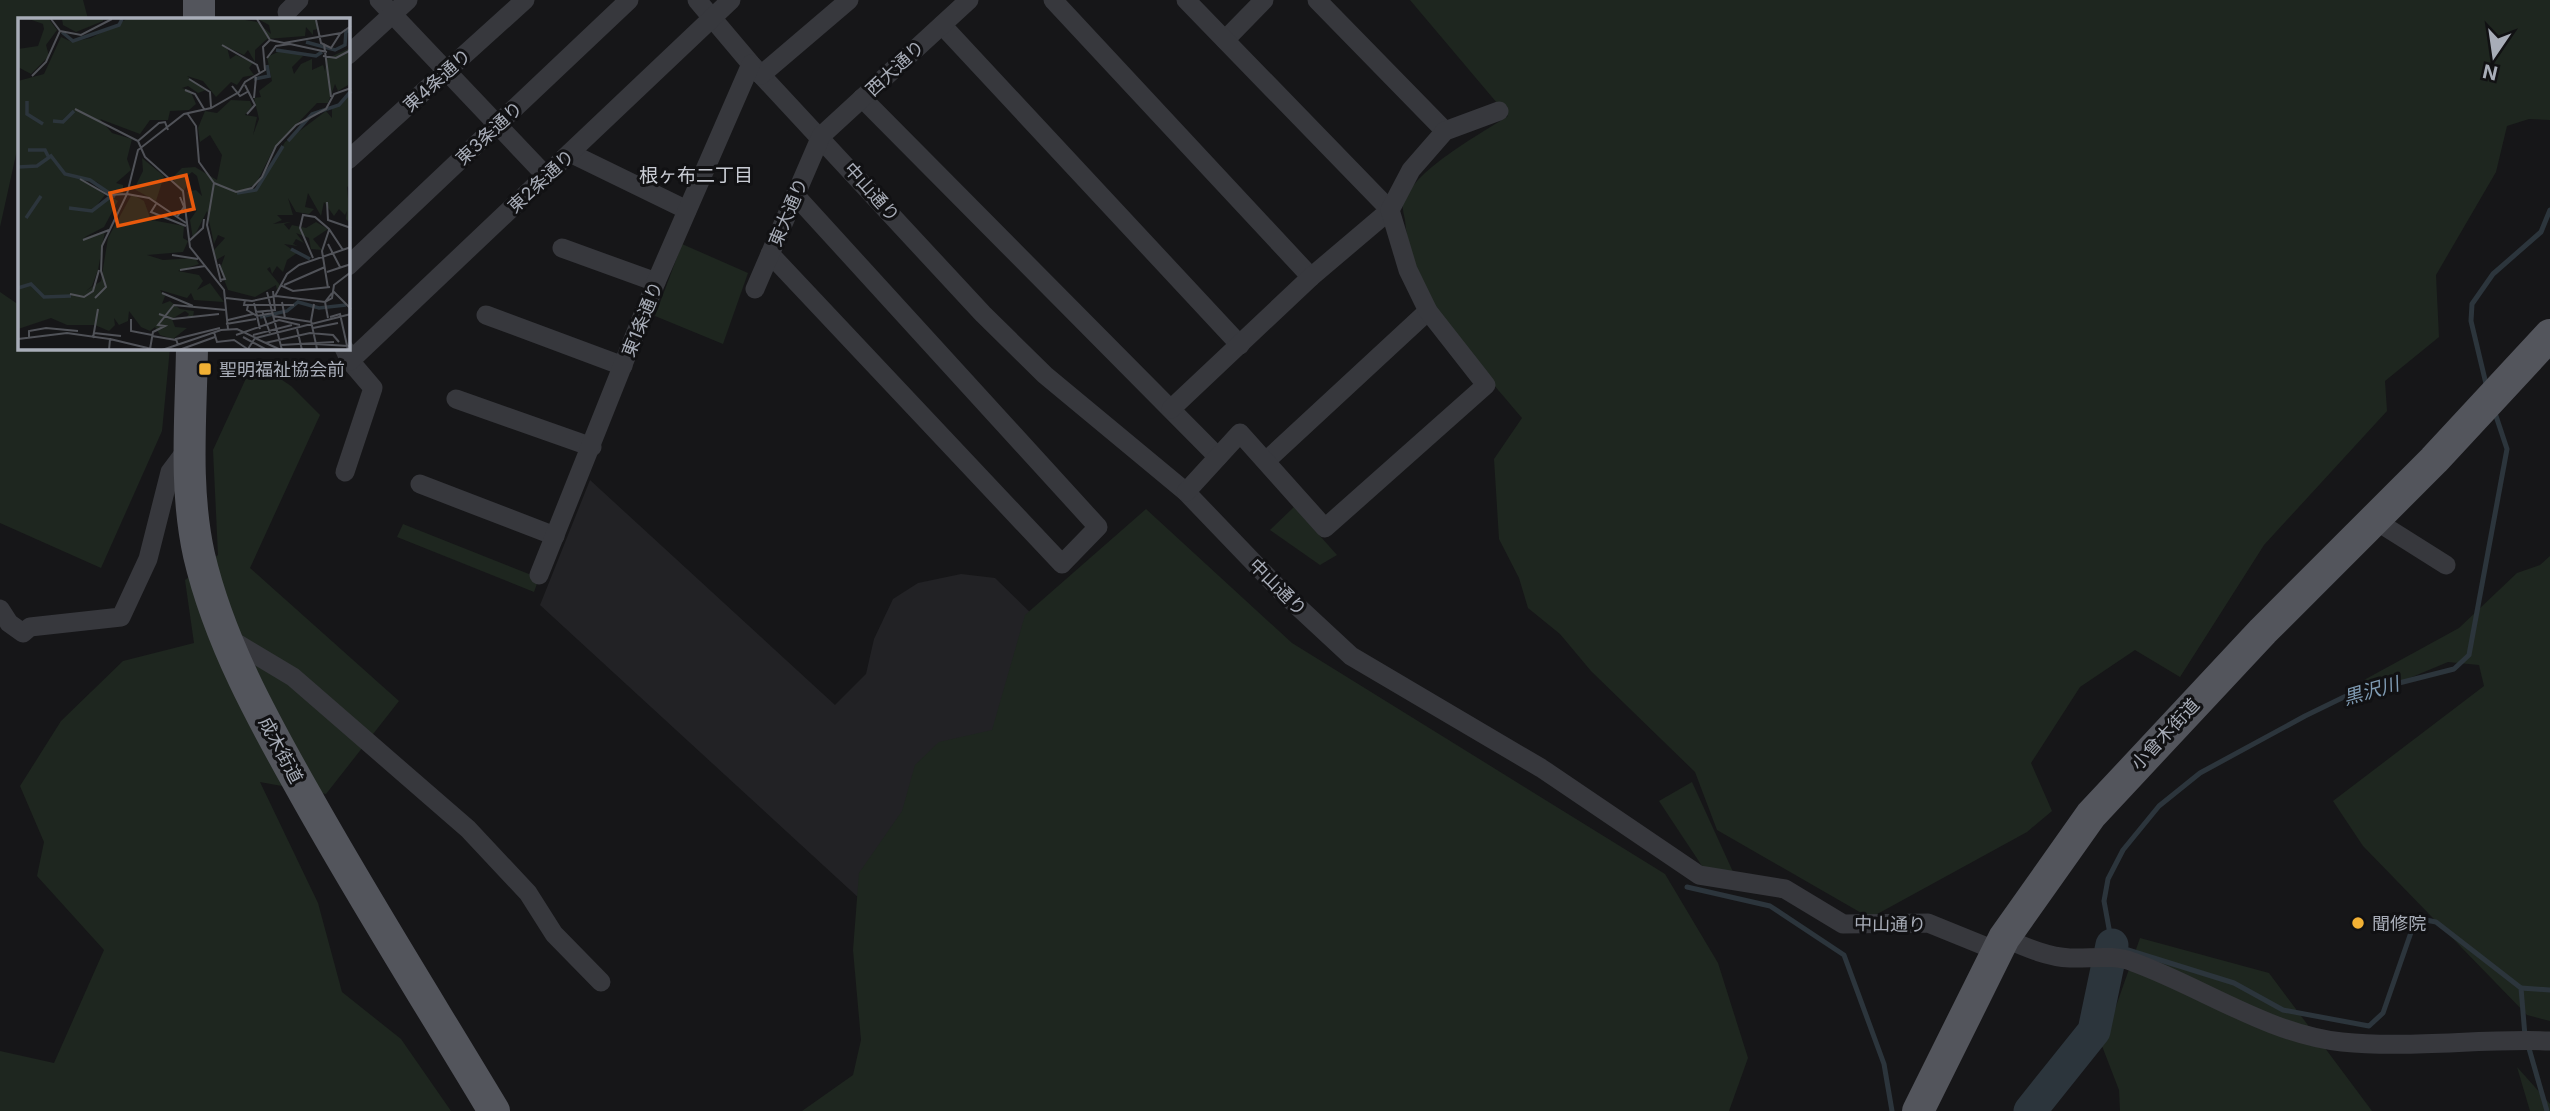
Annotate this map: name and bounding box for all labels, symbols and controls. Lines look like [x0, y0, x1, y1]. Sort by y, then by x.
inset map [18, 18, 350, 350]
north arrow [2459, 21, 2529, 91]
street label: 西大通り [862, 36, 928, 100]
street label: 東4条通り [399, 44, 475, 116]
text: N [2481, 59, 2500, 85]
street label: 東3条通り [451, 97, 527, 169]
street label: 東2条通り [503, 145, 579, 217]
street label: 中山通り [840, 158, 904, 226]
district label: 根ヶ布二丁目 [639, 164, 753, 187]
street label: 東大通り [764, 175, 812, 249]
street label: 東1条通り [617, 278, 667, 360]
place label: 聖明福祉協会前 [219, 359, 345, 380]
marker: 聖明福祉協会前 [197, 361, 213, 377]
street label: 中山通り [1245, 554, 1311, 620]
water label: 黒沢川 [2340, 672, 2403, 710]
street label: 小曾木街道 [2127, 694, 2203, 774]
street label: 成木街道 [255, 713, 307, 787]
street label: 中山通り [1854, 913, 1926, 935]
place label: 聞修院 [2372, 913, 2426, 934]
marker: 聞修院 [2350, 915, 2366, 931]

